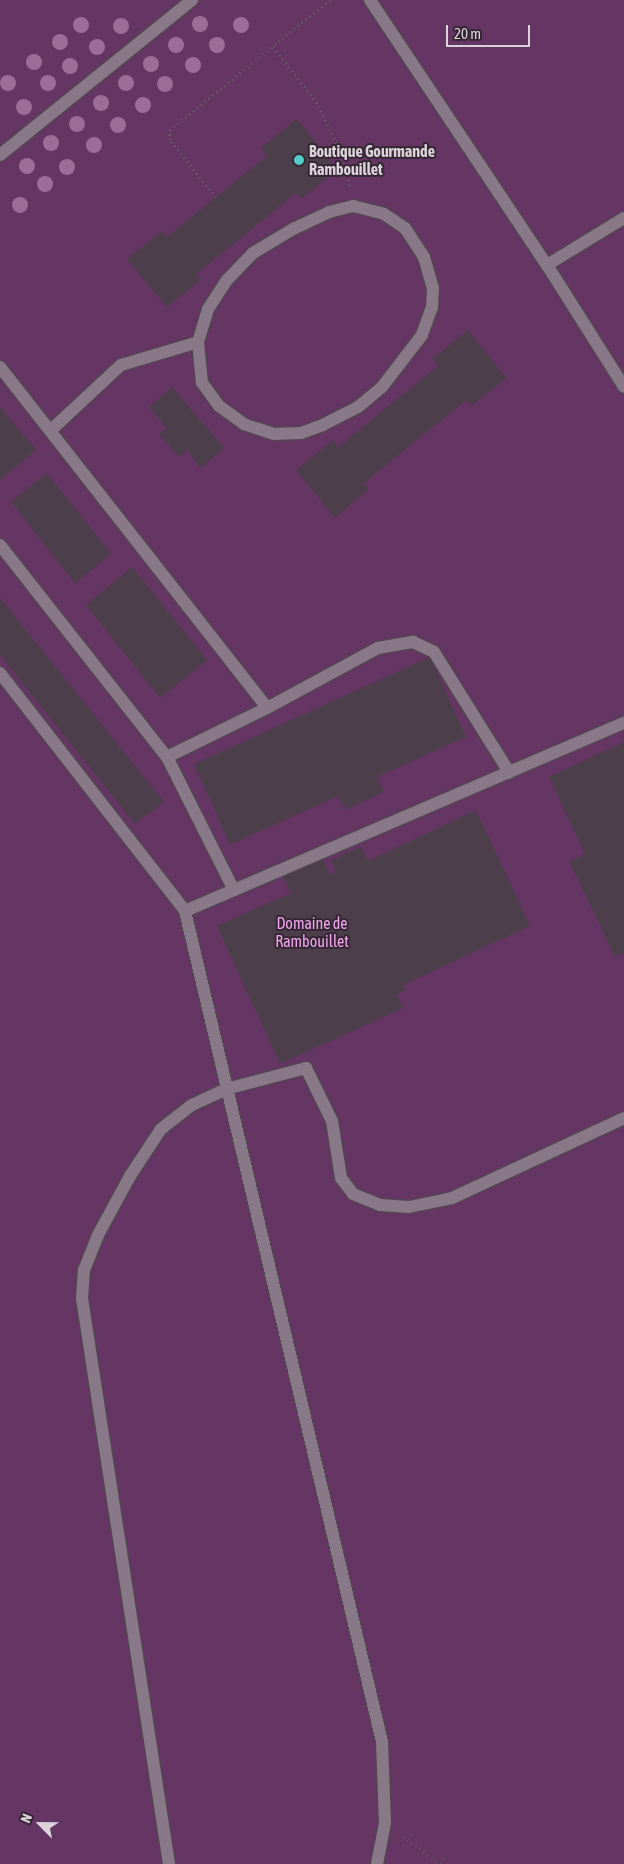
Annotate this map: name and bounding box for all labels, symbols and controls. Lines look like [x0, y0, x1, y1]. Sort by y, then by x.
scale bar [449, 15, 533, 47]
text: 20 m [454, 25, 481, 42]
place label: Boutique Gourmande Rambouillet [309, 141, 435, 179]
marker: Boutique Gourmande Rambouillet [293, 154, 305, 166]
park label: Domaine de Rambouillet [275, 913, 349, 951]
north arrow [15, 1799, 65, 1849]
text: N [17, 1811, 35, 1825]

